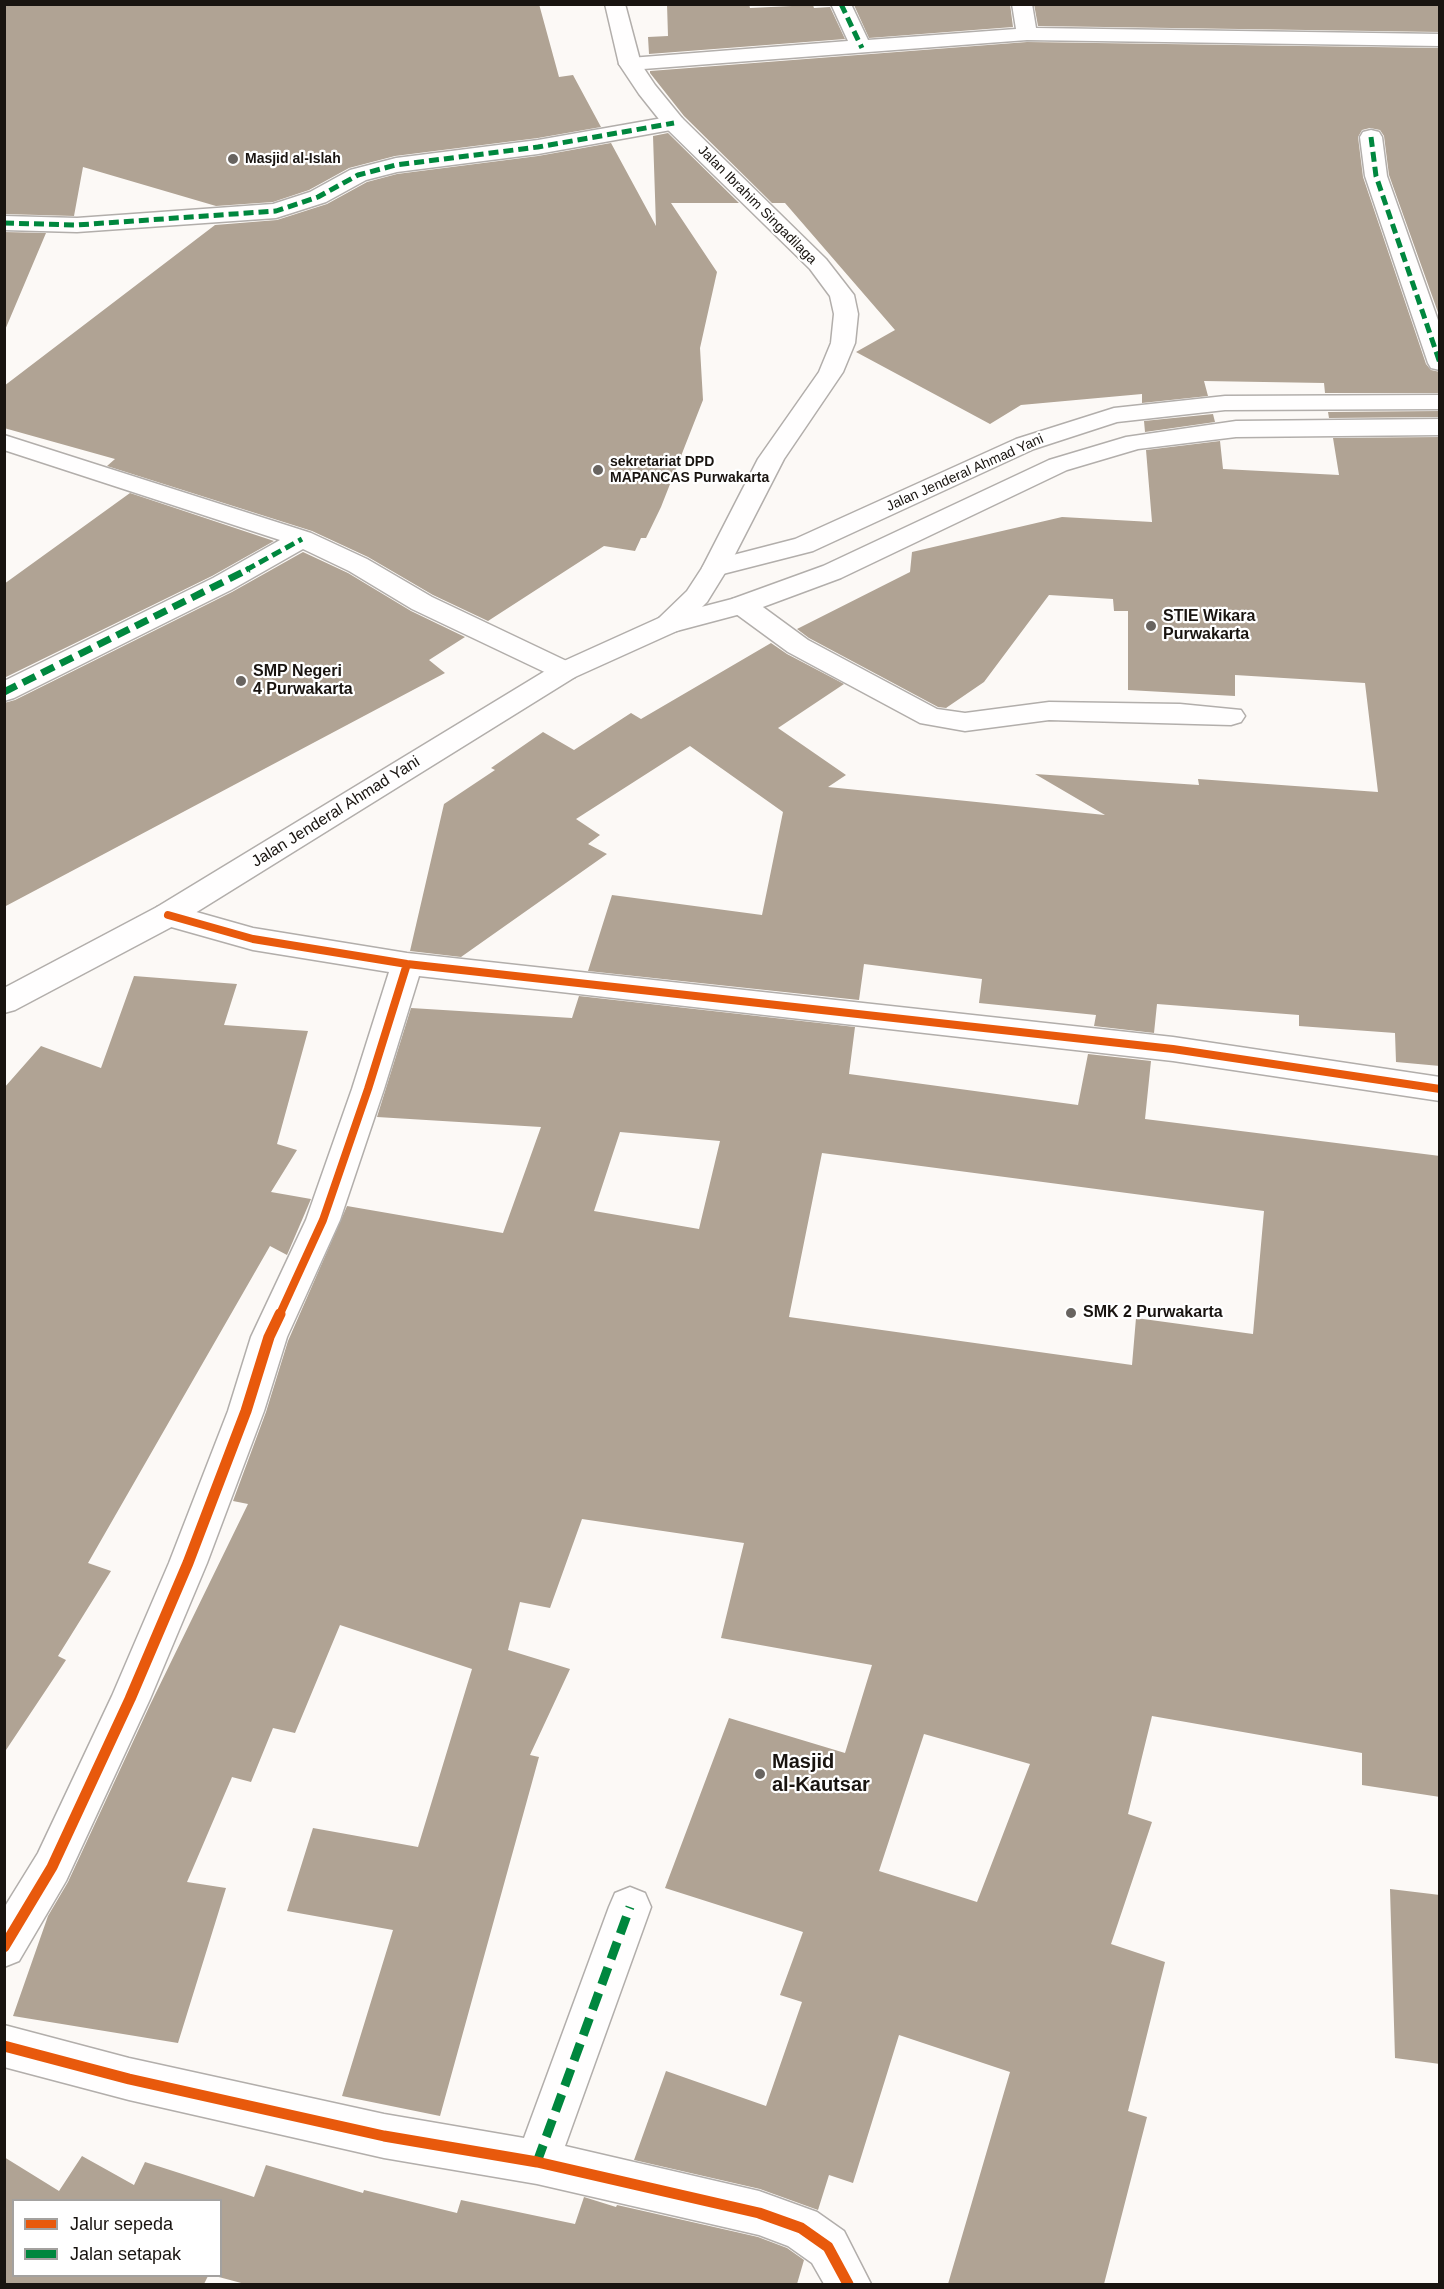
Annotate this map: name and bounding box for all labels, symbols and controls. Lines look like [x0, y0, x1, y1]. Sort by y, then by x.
street label: Jalan Ibrahim Singadilaga [694, 142, 820, 268]
place label: Masjid al-Islah [245, 151, 341, 167]
marker: Masjid al-Islah [226, 152, 240, 166]
street label: Jalan Jenderal Ahmad Yani [884, 431, 1046, 515]
place label: sekretariat DPD MAPANCAS Purwakarta [610, 454, 769, 486]
marker: sekretariat DPD MAPANCAS Purwakarta [591, 463, 605, 477]
place label: STIE Wikara Purwakarta [1163, 607, 1255, 645]
marker: STIE Wikara Purwakarta [1144, 619, 1158, 633]
place label: SMP Negeri 4 Purwakarta [253, 662, 353, 700]
marker: SMP Negeri 4 Purwakarta [234, 674, 248, 688]
street label: Jalan Jenderal Ahmad Yani [248, 752, 424, 872]
place label: SMK 2 Purwakarta [1083, 1303, 1223, 1323]
marker: SMK 2 Purwakarta [1064, 1306, 1078, 1320]
place label: Masjid al-Kautsar [772, 1750, 870, 1797]
marker: Masjid al-Kautsar [753, 1767, 767, 1781]
legend [12, 2199, 222, 2277]
text: Jalur sepeda [70, 2214, 173, 2234]
text: Jalan setapak [70, 2244, 181, 2264]

